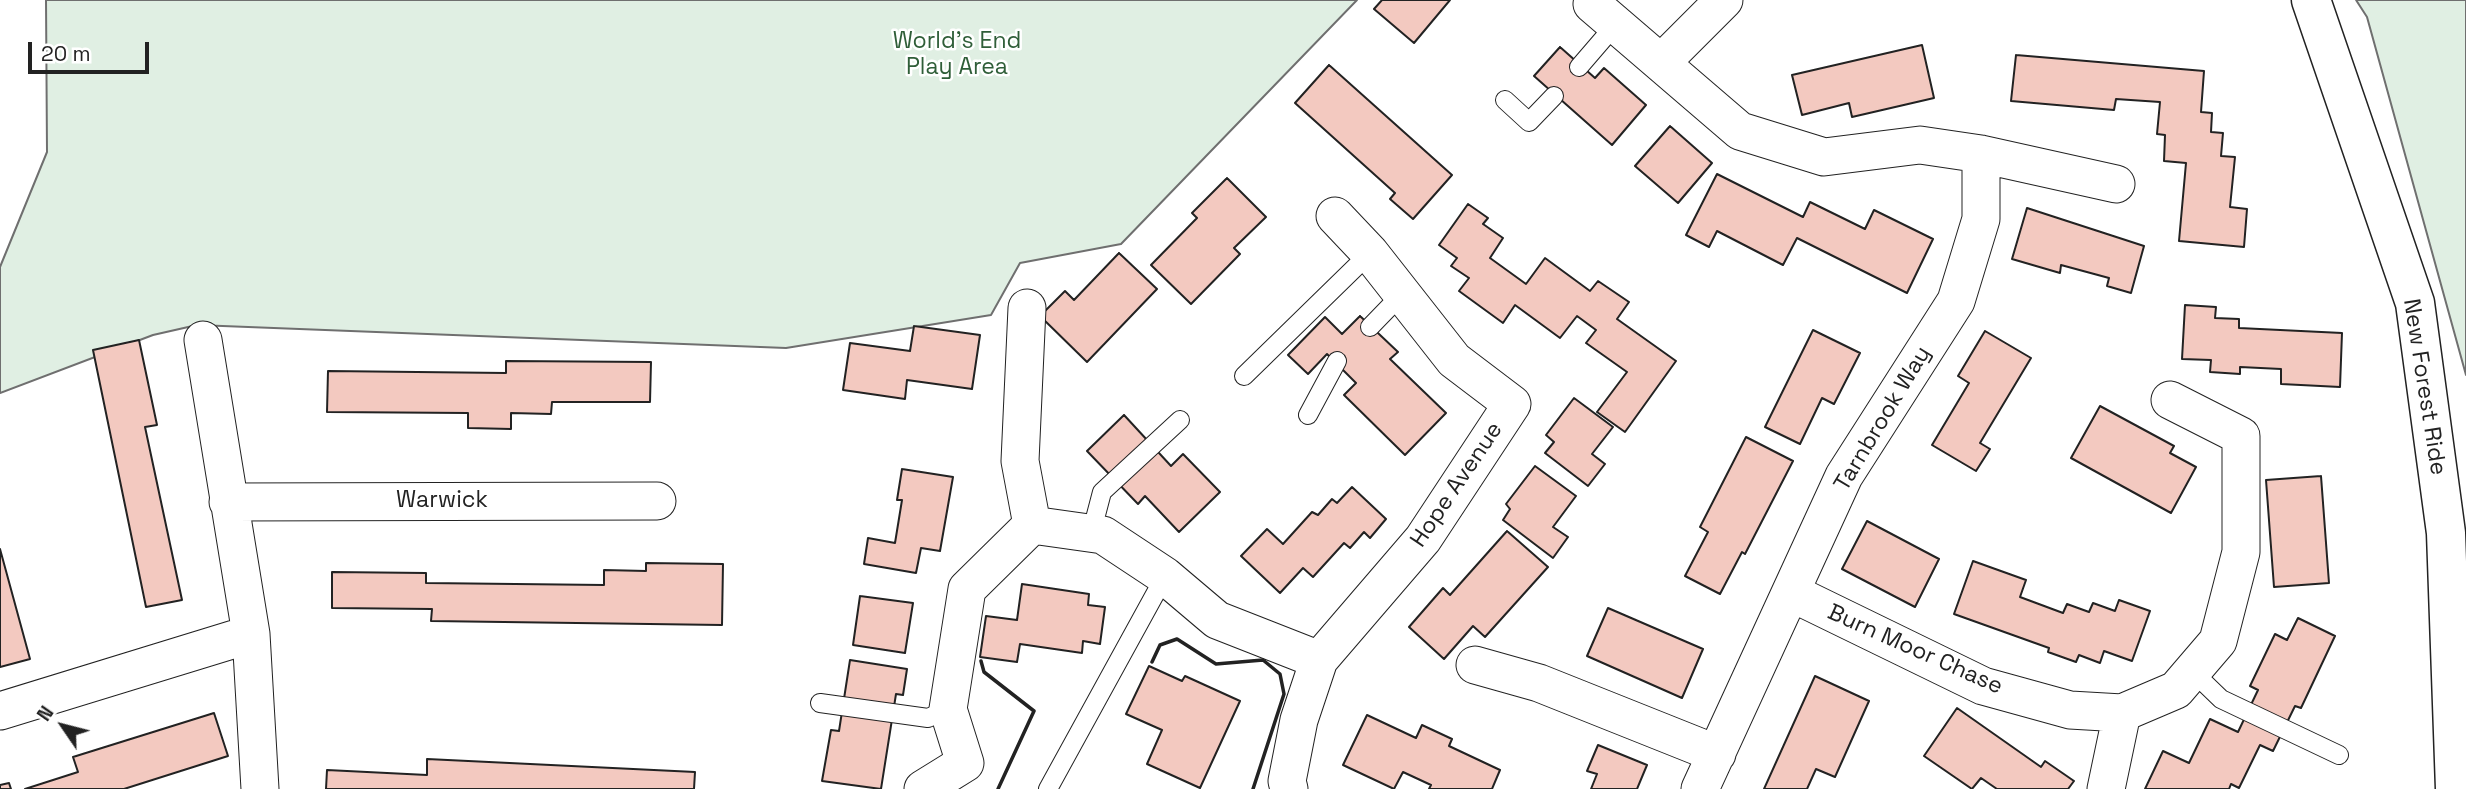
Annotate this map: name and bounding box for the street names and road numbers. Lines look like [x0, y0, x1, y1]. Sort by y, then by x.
street label: New Forest Ride [2396, 297, 2452, 477]
street label: Tarnbrook Way [1829, 342, 1937, 496]
street label: Hope Avenue [1405, 417, 1509, 553]
street label: Warwick [396, 487, 488, 515]
street label: Burn Moor Chase [1823, 599, 2007, 701]

